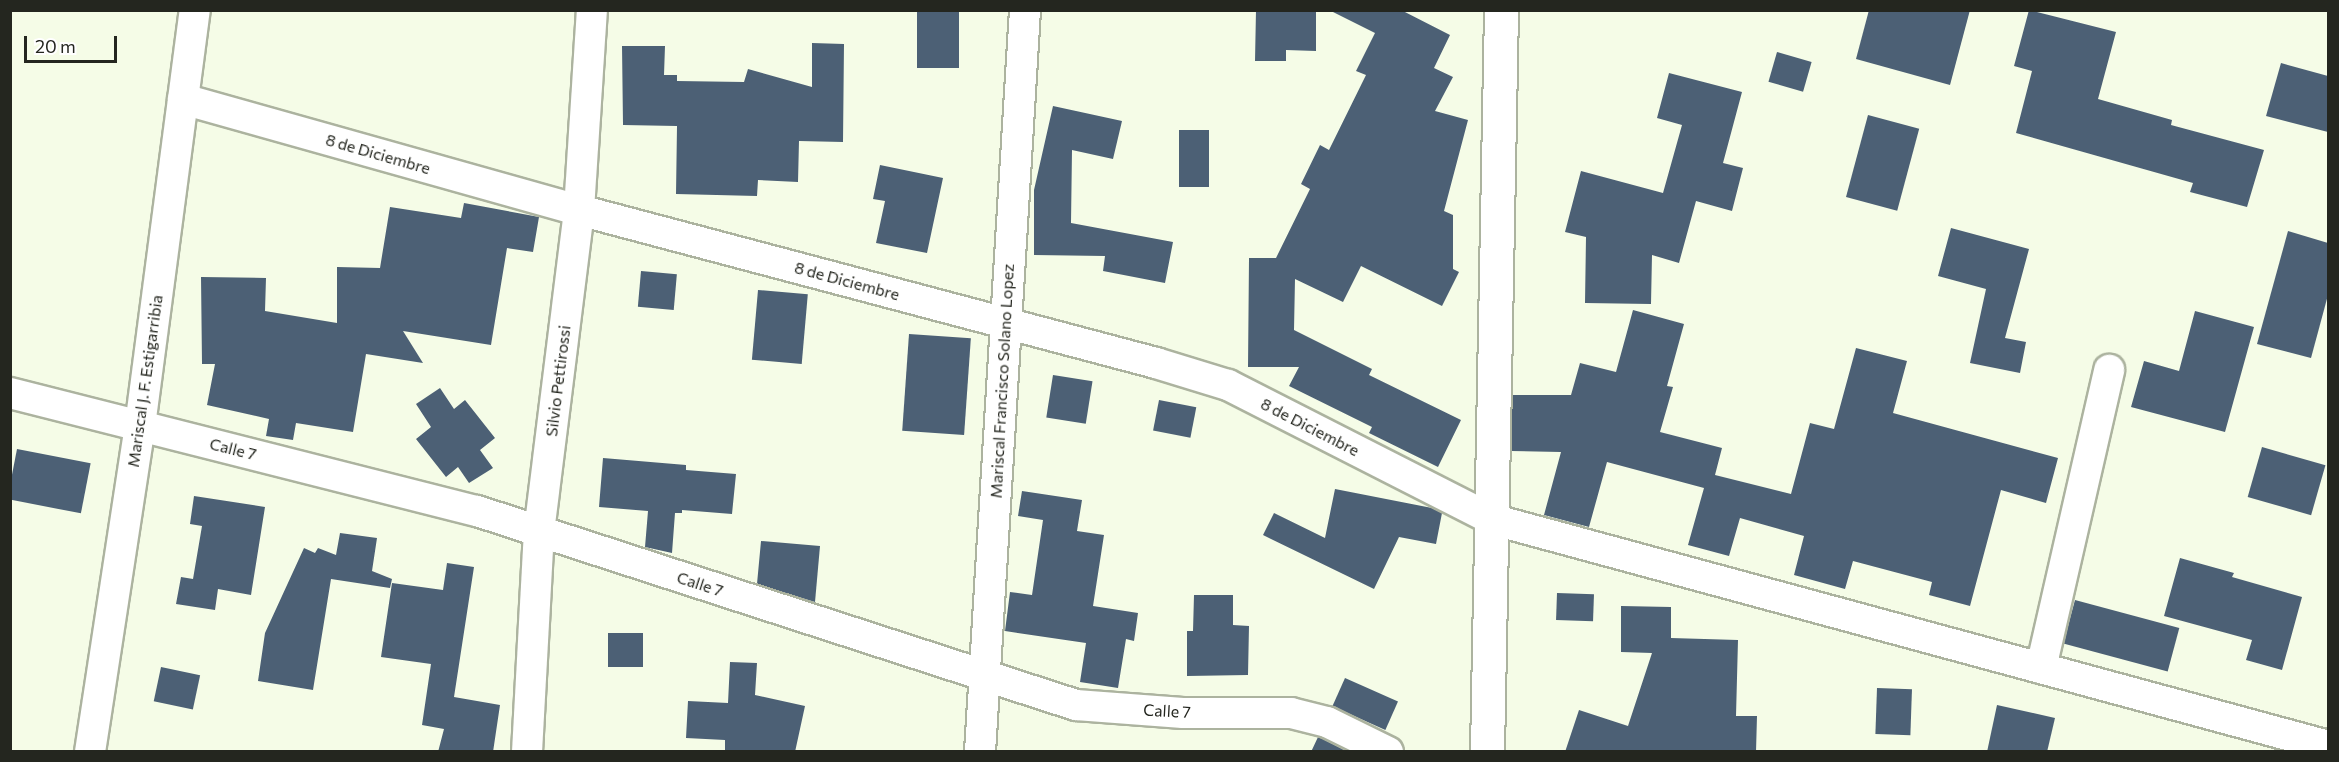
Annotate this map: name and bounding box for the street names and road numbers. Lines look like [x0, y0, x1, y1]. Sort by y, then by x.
street label: 8 de Diciembre [324, 130, 432, 178]
street label: 8 de Diciembre [792, 258, 902, 304]
street label: Mariscal Francisco Solano Lopez [986, 263, 1018, 499]
street label: Mariscal J. F. Estigarribia [123, 294, 167, 468]
street label: Silvio Pettirossi [542, 324, 574, 438]
street label: 8 de Diciembre [1258, 394, 1362, 460]
street label: Calle 7 [208, 434, 258, 464]
street label: Calle 7 [674, 568, 726, 600]
street label: Calle 7 [1143, 700, 1191, 722]

